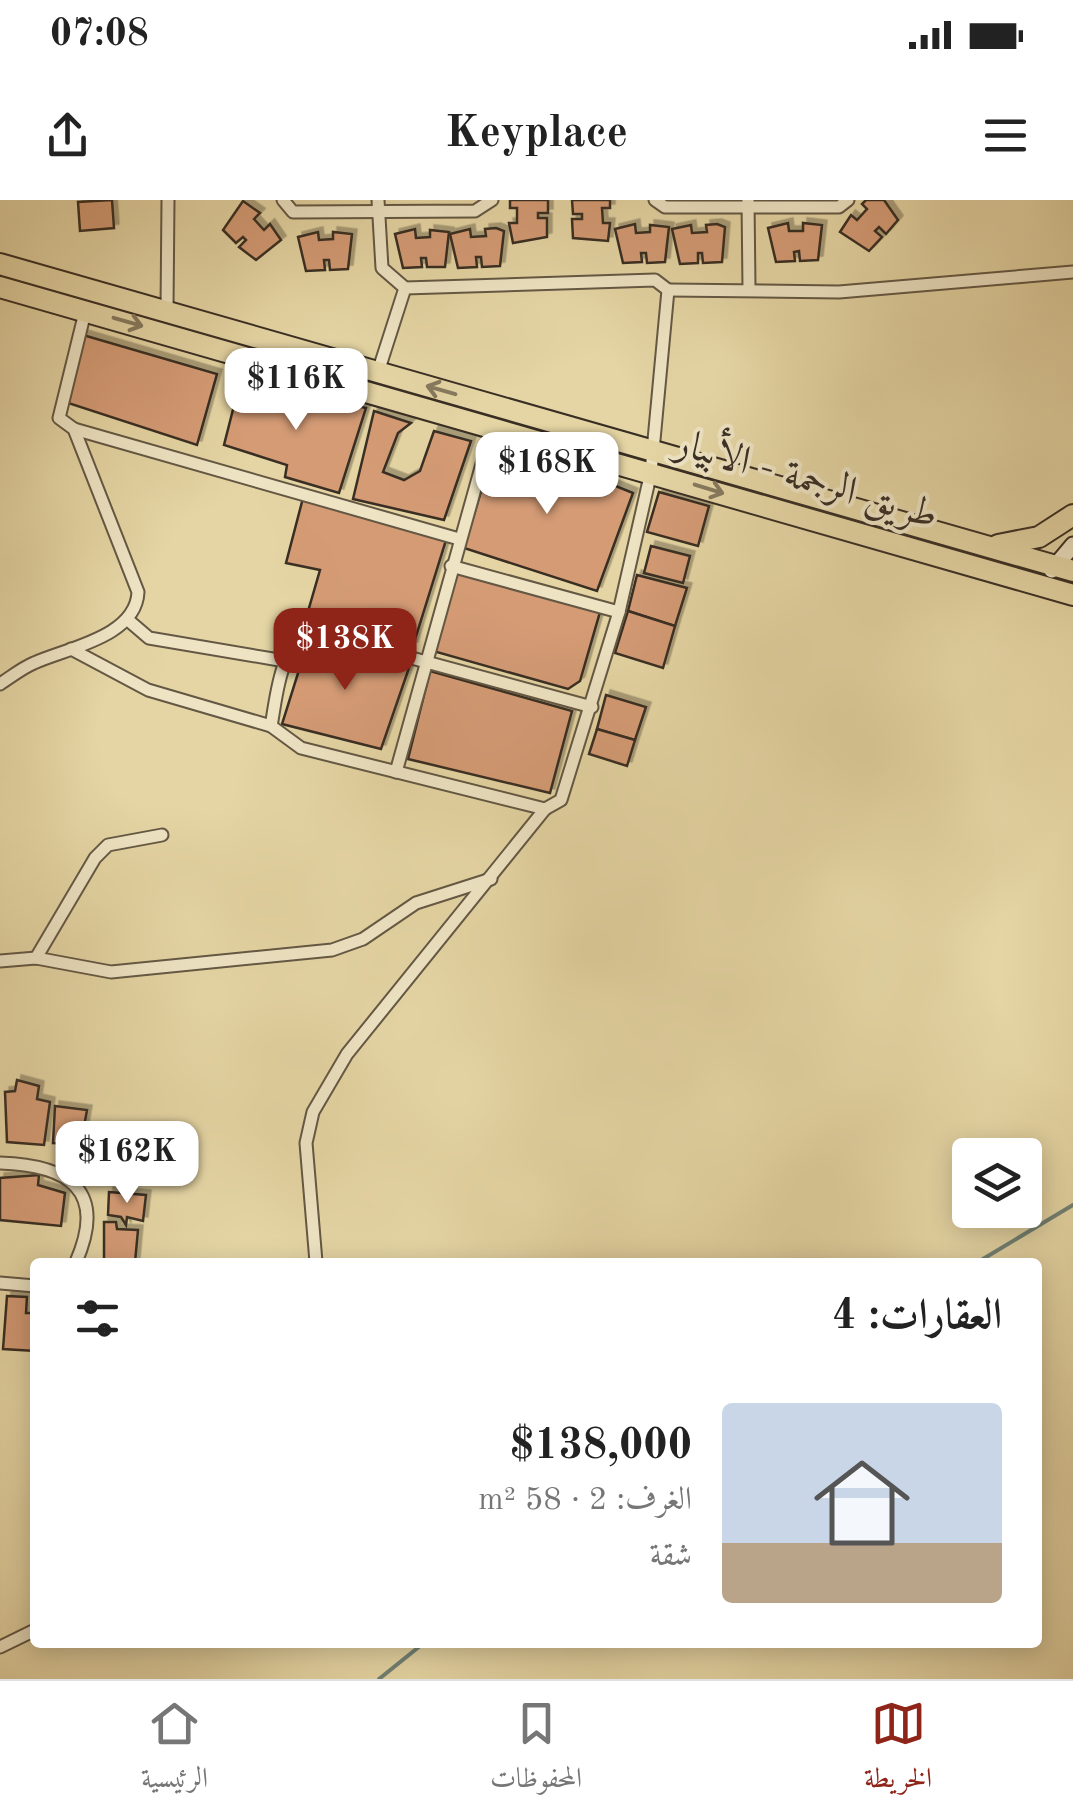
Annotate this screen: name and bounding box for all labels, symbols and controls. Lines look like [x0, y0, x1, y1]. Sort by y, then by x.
text: 07:08 [50, 16, 149, 54]
icon: share [40, 108, 95, 163]
icon: menu [978, 108, 1033, 163]
text: Keyplace [445, 112, 628, 157]
one-way arrow [111, 314, 143, 332]
pin: $116K [226, 348, 366, 433]
text: $116K [247, 364, 345, 396]
one-way arrow [426, 380, 457, 398]
street label: طريق الرجمة - الأبيار [666, 413, 945, 539]
pin: $168K [477, 432, 617, 517]
text: $168K [498, 448, 596, 480]
one-way arrow [693, 481, 724, 499]
pin: $138K [275, 608, 415, 693]
text: $138K [296, 624, 394, 656]
pin: $162K [57, 1121, 197, 1206]
text: $162K [78, 1137, 176, 1169]
map controls [952, 1138, 1042, 1228]
button: layers [952, 1138, 1042, 1228]
icon: filters [70, 1291, 125, 1346]
text: العقارات: 4 [832, 1296, 1002, 1338]
text: $138,000 [510, 1426, 692, 1468]
icon: home [802, 1443, 922, 1563]
text: الغرف: 2 · 58 m² [478, 1485, 692, 1517]
text: شقة [650, 1541, 692, 1573]
tab: الرئيسية [141, 1696, 208, 1805]
tab: المحفوظات [490, 1696, 582, 1805]
tab: الخريطة [864, 1696, 932, 1805]

